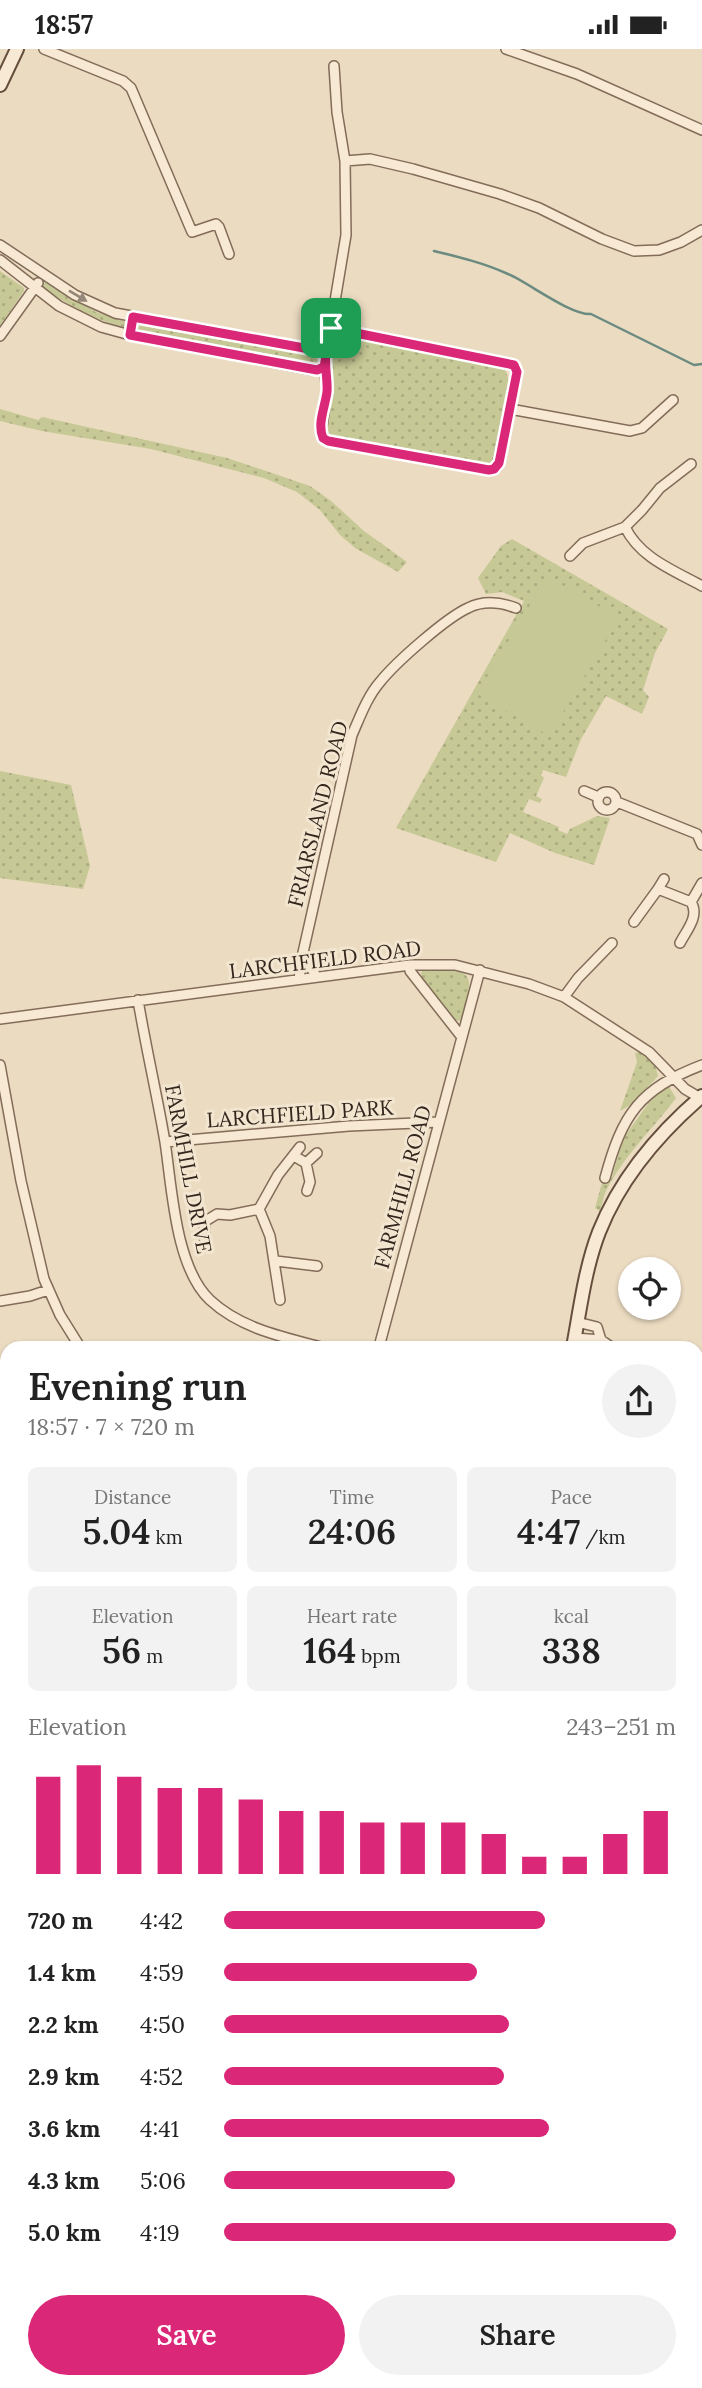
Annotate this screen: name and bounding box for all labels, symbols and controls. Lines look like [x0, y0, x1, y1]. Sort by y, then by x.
text: 18:57 [35, 8, 93, 41]
one-way arrow [68, 290, 87, 302]
pin [301, 298, 361, 358]
icon: arrive [312, 309, 350, 347]
street label: FRIARSLAND ROAD [281, 718, 354, 910]
street label: LARCHFIELD ROAD [227, 934, 422, 985]
street label: FARMHILL DRIVE [159, 1082, 218, 1256]
street label: LARCHFIELD PARK [206, 1093, 395, 1134]
street label: FARMHILL ROAD [368, 1102, 437, 1271]
map controls [618, 1257, 681, 1320]
button: locate [618, 1257, 681, 1320]
text: Evening run [28, 1362, 247, 1410]
button: share [602, 1364, 676, 1438]
text: 18:57 · 7 × 720 m [28, 1412, 195, 1441]
text: Distance [94, 1485, 171, 1509]
text: Time [330, 1485, 374, 1509]
text: Pace [551, 1485, 592, 1509]
text: 5.04 [83, 1509, 151, 1554]
text: 24:06 [308, 1509, 396, 1554]
text: 4:47 [517, 1509, 580, 1554]
text: km [151, 1525, 183, 1549]
text: /km [580, 1525, 626, 1549]
text: Elevation [92, 1604, 173, 1628]
text: Heart rate [307, 1604, 397, 1628]
text: kcal [554, 1604, 589, 1628]
text: 56 [102, 1628, 141, 1673]
text: 164 [303, 1628, 356, 1673]
text: 338 [542, 1628, 601, 1673]
text: m [141, 1644, 163, 1668]
text: bpm [356, 1644, 401, 1668]
text: Elevation [28, 1712, 127, 1741]
text: 243–251 m [566, 1712, 676, 1741]
text: 720 m [28, 1906, 93, 1935]
text: 4:42 [140, 1906, 183, 1935]
text: 1.4 km [28, 1958, 96, 1987]
text: 4:59 [140, 1958, 184, 1987]
text: 2.2 km [28, 2010, 99, 2039]
text: 4:50 [140, 2010, 185, 2039]
text: 2.9 km [28, 2062, 100, 2091]
text: 4:52 [140, 2062, 183, 2091]
text: 3.6 km [28, 2114, 100, 2143]
text: 4:41 [140, 2114, 179, 2143]
text: 4.3 km [28, 2166, 100, 2195]
text: 5:06 [140, 2166, 186, 2195]
text: 5.0 km [28, 2218, 101, 2247]
text: 4:19 [140, 2218, 180, 2247]
button: Save [28, 2295, 345, 2375]
button: Share [359, 2295, 676, 2375]

